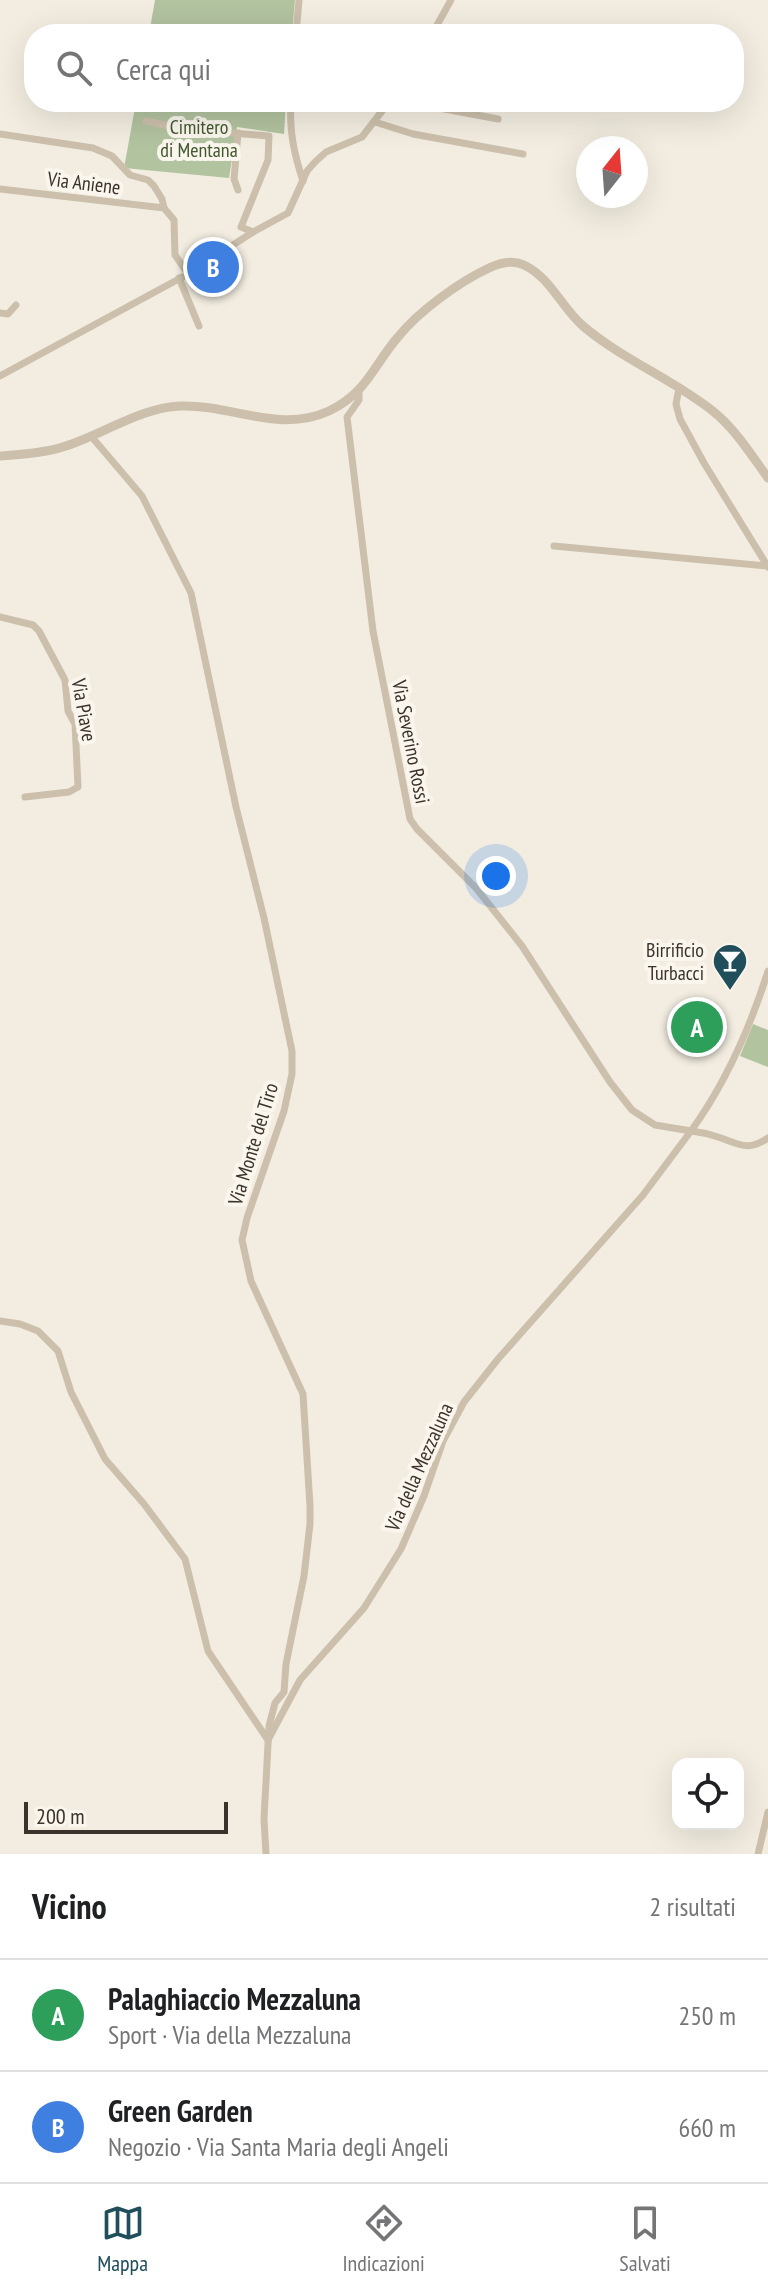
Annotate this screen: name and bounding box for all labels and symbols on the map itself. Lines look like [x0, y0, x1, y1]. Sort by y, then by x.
park label: Cimitero di Mentana [160, 114, 238, 163]
north arrow [576, 136, 648, 208]
street label: Via Aniene [45, 166, 122, 200]
pin: B [187, 237, 239, 297]
street label: Via Piave [66, 676, 102, 743]
street label: Via Severino Rossi [386, 677, 436, 806]
your location [476, 856, 516, 896]
place label: Birrificio Turbacci [646, 937, 704, 986]
bar icon: Birrificio Turbacci [711, 942, 749, 992]
pin: A [671, 997, 723, 1057]
street label: Via Monte del Tiro [222, 1080, 284, 1209]
street label: Via della Mezzaluna [379, 1399, 459, 1536]
scale bar [24, 1798, 228, 1834]

